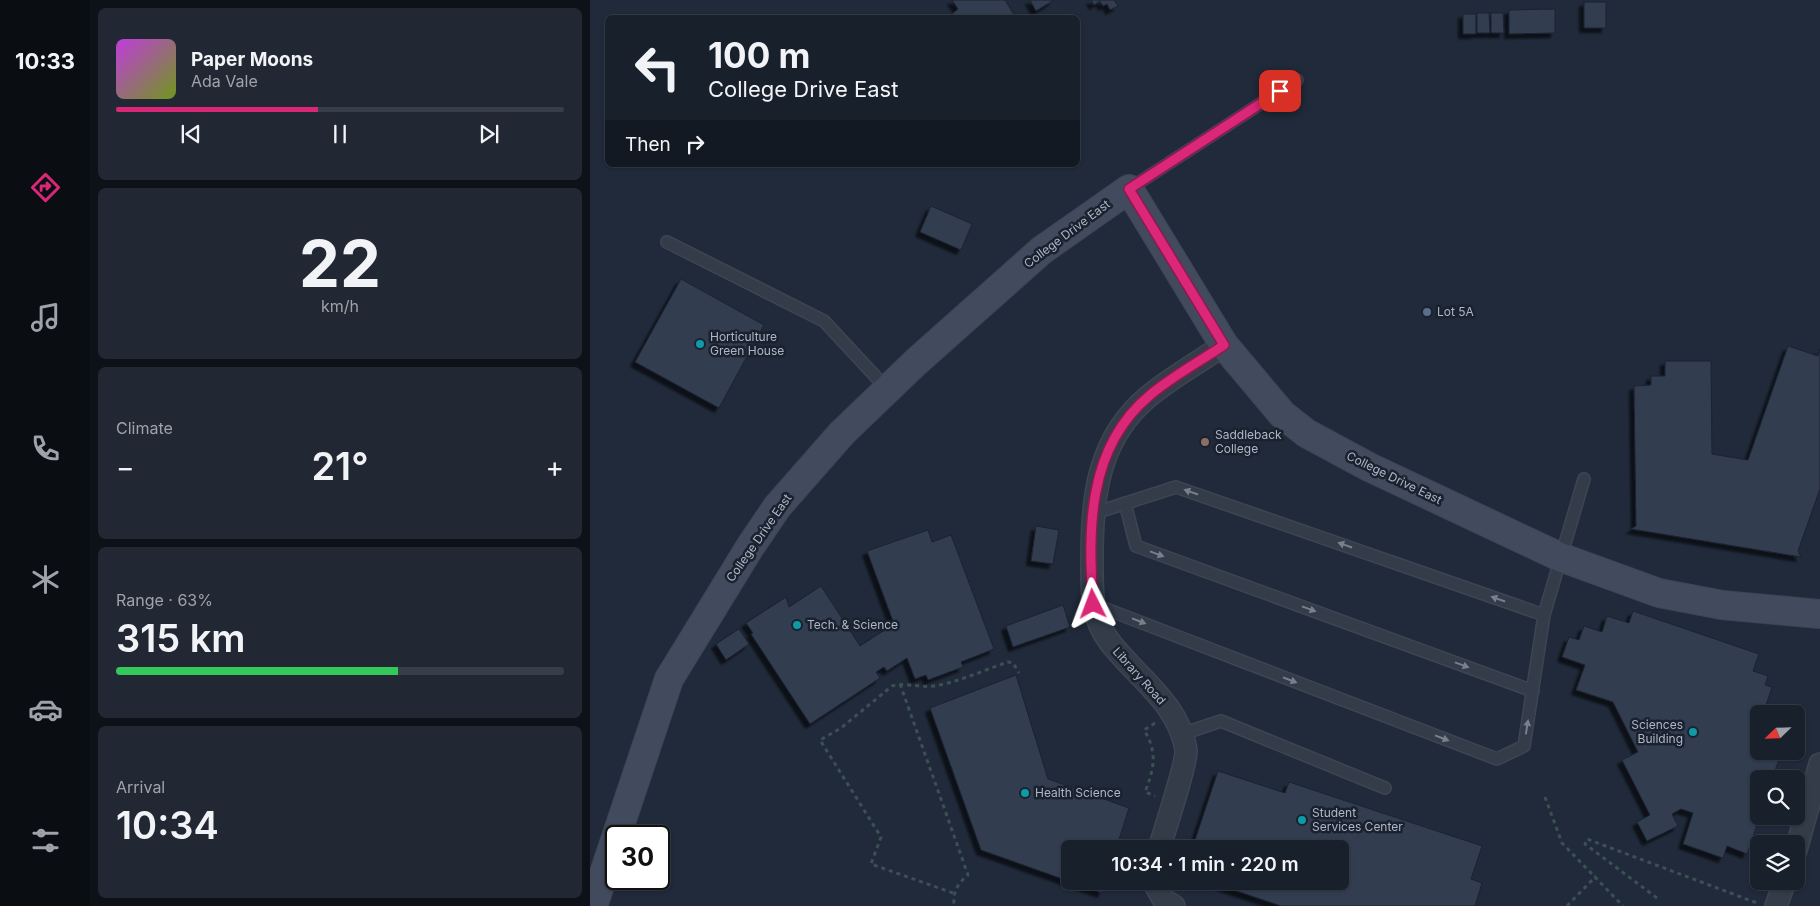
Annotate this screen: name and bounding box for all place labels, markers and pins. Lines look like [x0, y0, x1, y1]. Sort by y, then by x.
pin [1259, 70, 1301, 112]
place label: Lot 5A [1437, 304, 1474, 319]
marker: Lot 5A [1421, 306, 1433, 318]
place label: Horticulture Green House [710, 329, 784, 358]
marker: Horticulture Green House [694, 338, 706, 350]
place label: Saddleback College [1215, 427, 1282, 456]
marker: Saddleback College [1199, 436, 1211, 448]
place label: Tech. & Science [807, 617, 898, 632]
marker: Tech. & Science [791, 619, 803, 631]
place label: Sciences Building [1631, 717, 1683, 746]
marker: Sciences Building [1687, 726, 1699, 738]
place label: Health Science [1035, 785, 1121, 800]
marker: Health Science [1019, 787, 1031, 799]
place label: Student Services Center [1312, 805, 1403, 834]
marker: Student Services Center [1296, 814, 1308, 826]

